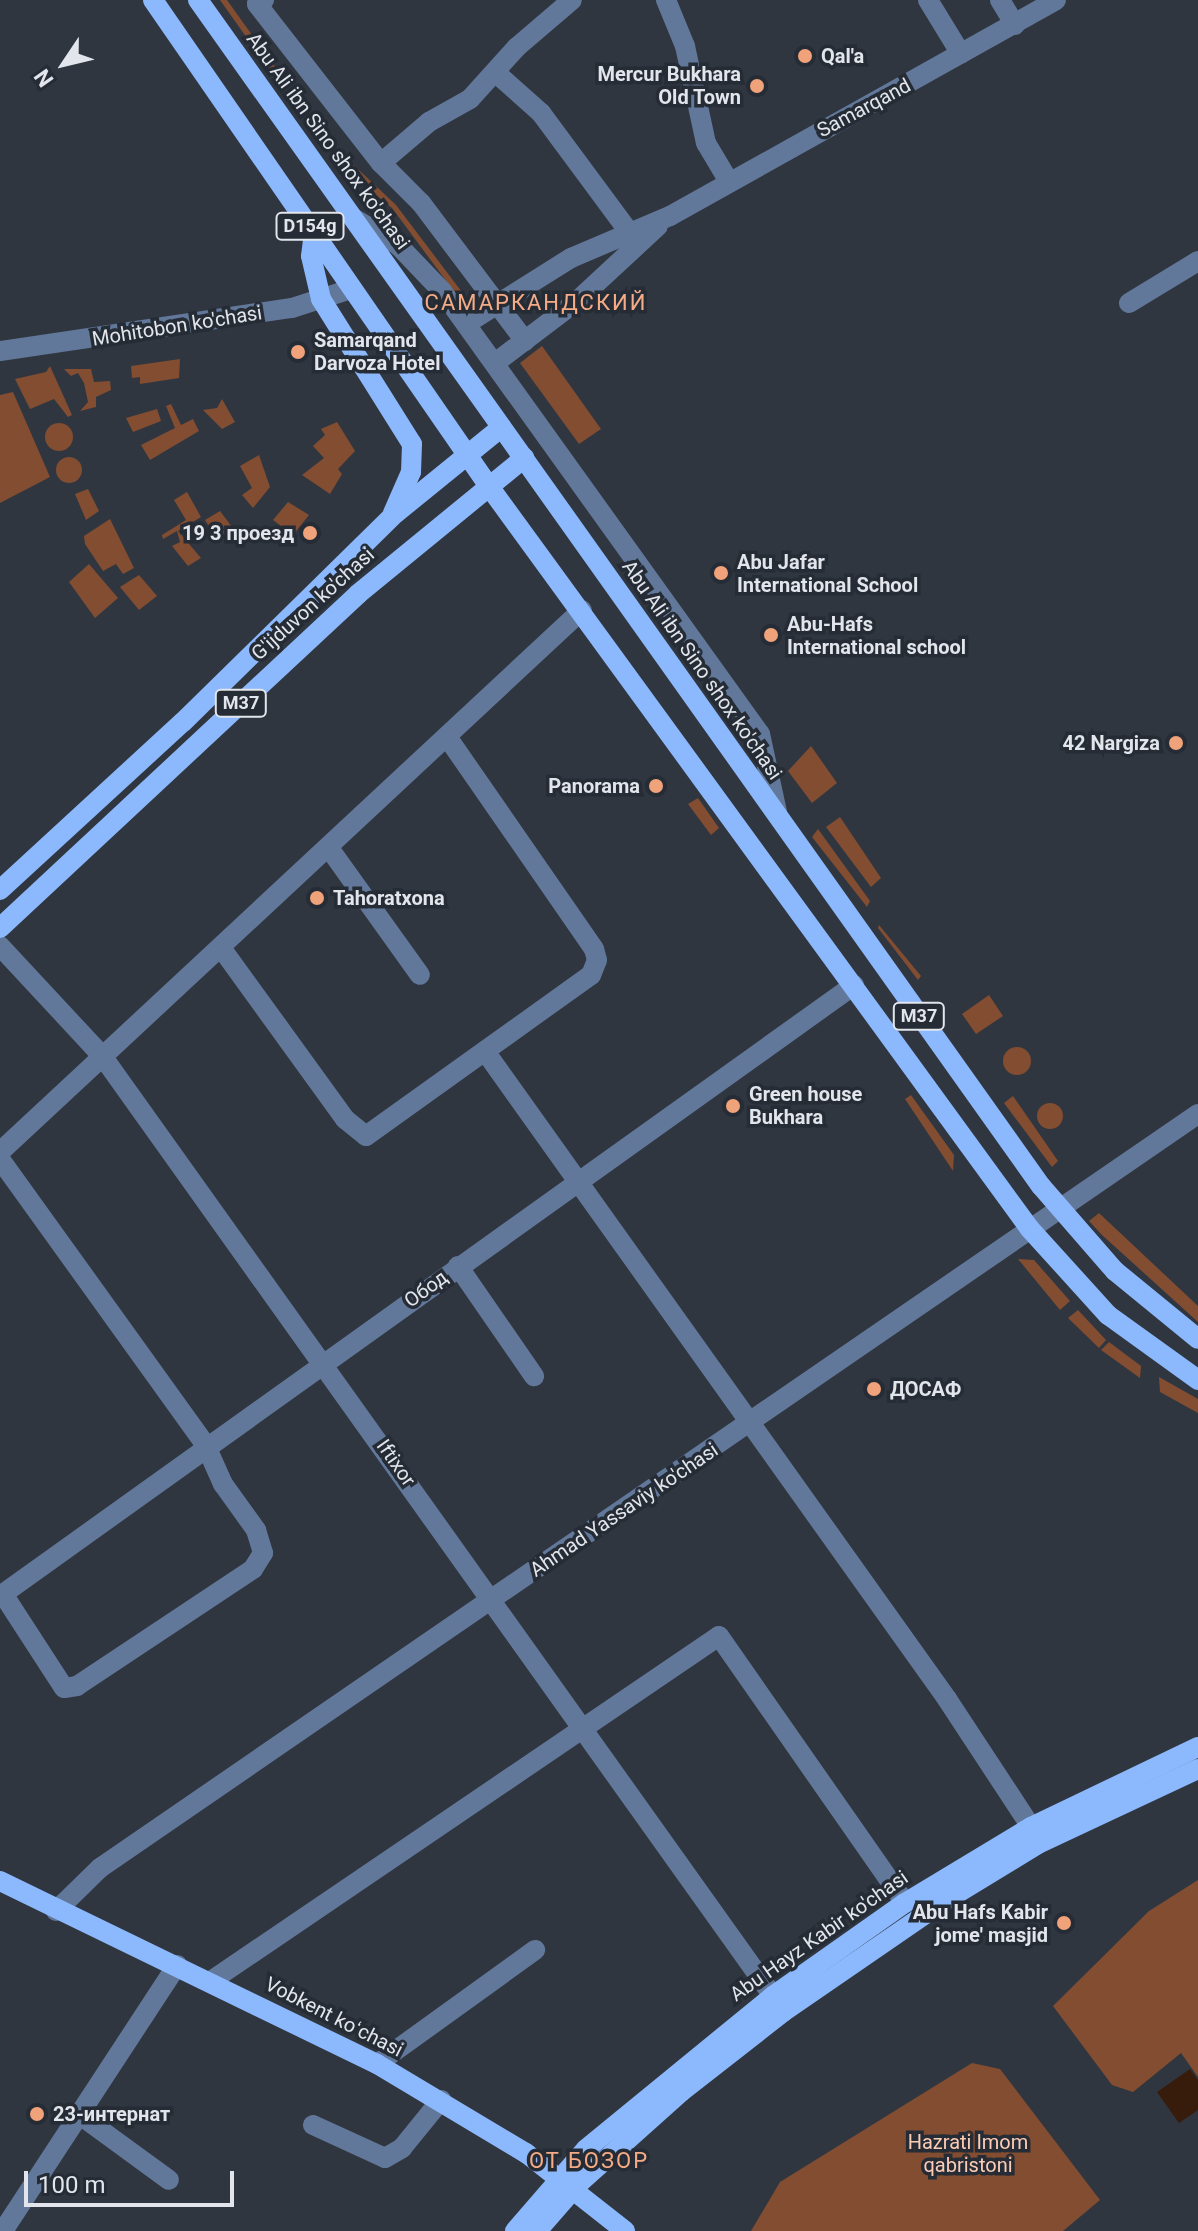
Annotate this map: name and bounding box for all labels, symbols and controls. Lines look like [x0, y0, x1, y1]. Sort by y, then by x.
north arrow [24, 24, 104, 104]
street label: Abu Ali ibn Sino shox ko'chasi [241, 28, 415, 254]
place label: Qal'a [821, 44, 864, 68]
marker: Qal'a [796, 47, 814, 65]
place label: Mercur Bukhara Old Town [597, 62, 741, 109]
text: N [29, 65, 59, 92]
street label: Samarqand [813, 73, 915, 143]
marker: Mercur Bukhara Old Town [748, 77, 766, 95]
road number: D154g [274, 212, 346, 240]
district label: САМАРКАНДСКИЙ [425, 290, 647, 316]
street label: Mohitobon ko'chasi [90, 301, 264, 351]
place label: Samarqand Darvoza Hotel [314, 328, 440, 375]
marker: Samarqand Darvoza Hotel [289, 343, 307, 361]
place label: 19 3 проезд [182, 521, 294, 545]
marker: 19 3 проезд [301, 524, 319, 542]
street label: G'ijduvon ko'chasi [247, 543, 379, 665]
place label: Abu Jafar International School [737, 550, 918, 597]
street label: Abu Ali ibn Sino shox ko'chasi [617, 556, 787, 784]
marker: Abu Jafar International School [712, 564, 730, 582]
place label: Abu-Hafs International school [787, 612, 966, 659]
marker: Abu-Hafs International school [762, 626, 780, 644]
road number: M37 [213, 689, 269, 717]
place label: 42 Nargiza [1063, 731, 1160, 755]
marker: 42 Nargiza [1167, 734, 1185, 752]
place label: Panorama [548, 774, 640, 798]
marker: Panorama [647, 777, 665, 795]
place label: Tahoratxona [333, 886, 445, 910]
marker: Tahoratxona [308, 889, 326, 907]
road number: M37 [891, 1002, 947, 1030]
place label: Green house Bukhara [749, 1082, 862, 1129]
marker: Green house Bukhara [724, 1097, 742, 1115]
street label: Обод [400, 1265, 452, 1313]
place label: ДОСАФ [890, 1377, 961, 1401]
marker: ДОСАФ [865, 1380, 883, 1398]
street label: Iftixor [371, 1435, 421, 1491]
street label: Ahmad Yassaviy ko'chasi [525, 1438, 723, 1582]
street label: Abu Hayz Kabir ko'chasi [725, 1865, 913, 2007]
place label: Abu Hafs Kabir jome' masjid [913, 1900, 1048, 1947]
marker: Abu Hafs Kabir jome' masjid [1055, 1914, 1073, 1932]
street label: Vobkent koʻchasi [261, 1972, 407, 2062]
place label: 23-интернат [53, 2102, 170, 2126]
marker: 23-интернат [28, 2105, 46, 2123]
park label: Hazrati Imom qabristoni [908, 2130, 1028, 2177]
district label: ОТ БОЗОР [529, 2148, 649, 2174]
scale bar [28, 2155, 238, 2205]
text: 100 m [38, 2171, 105, 2199]

